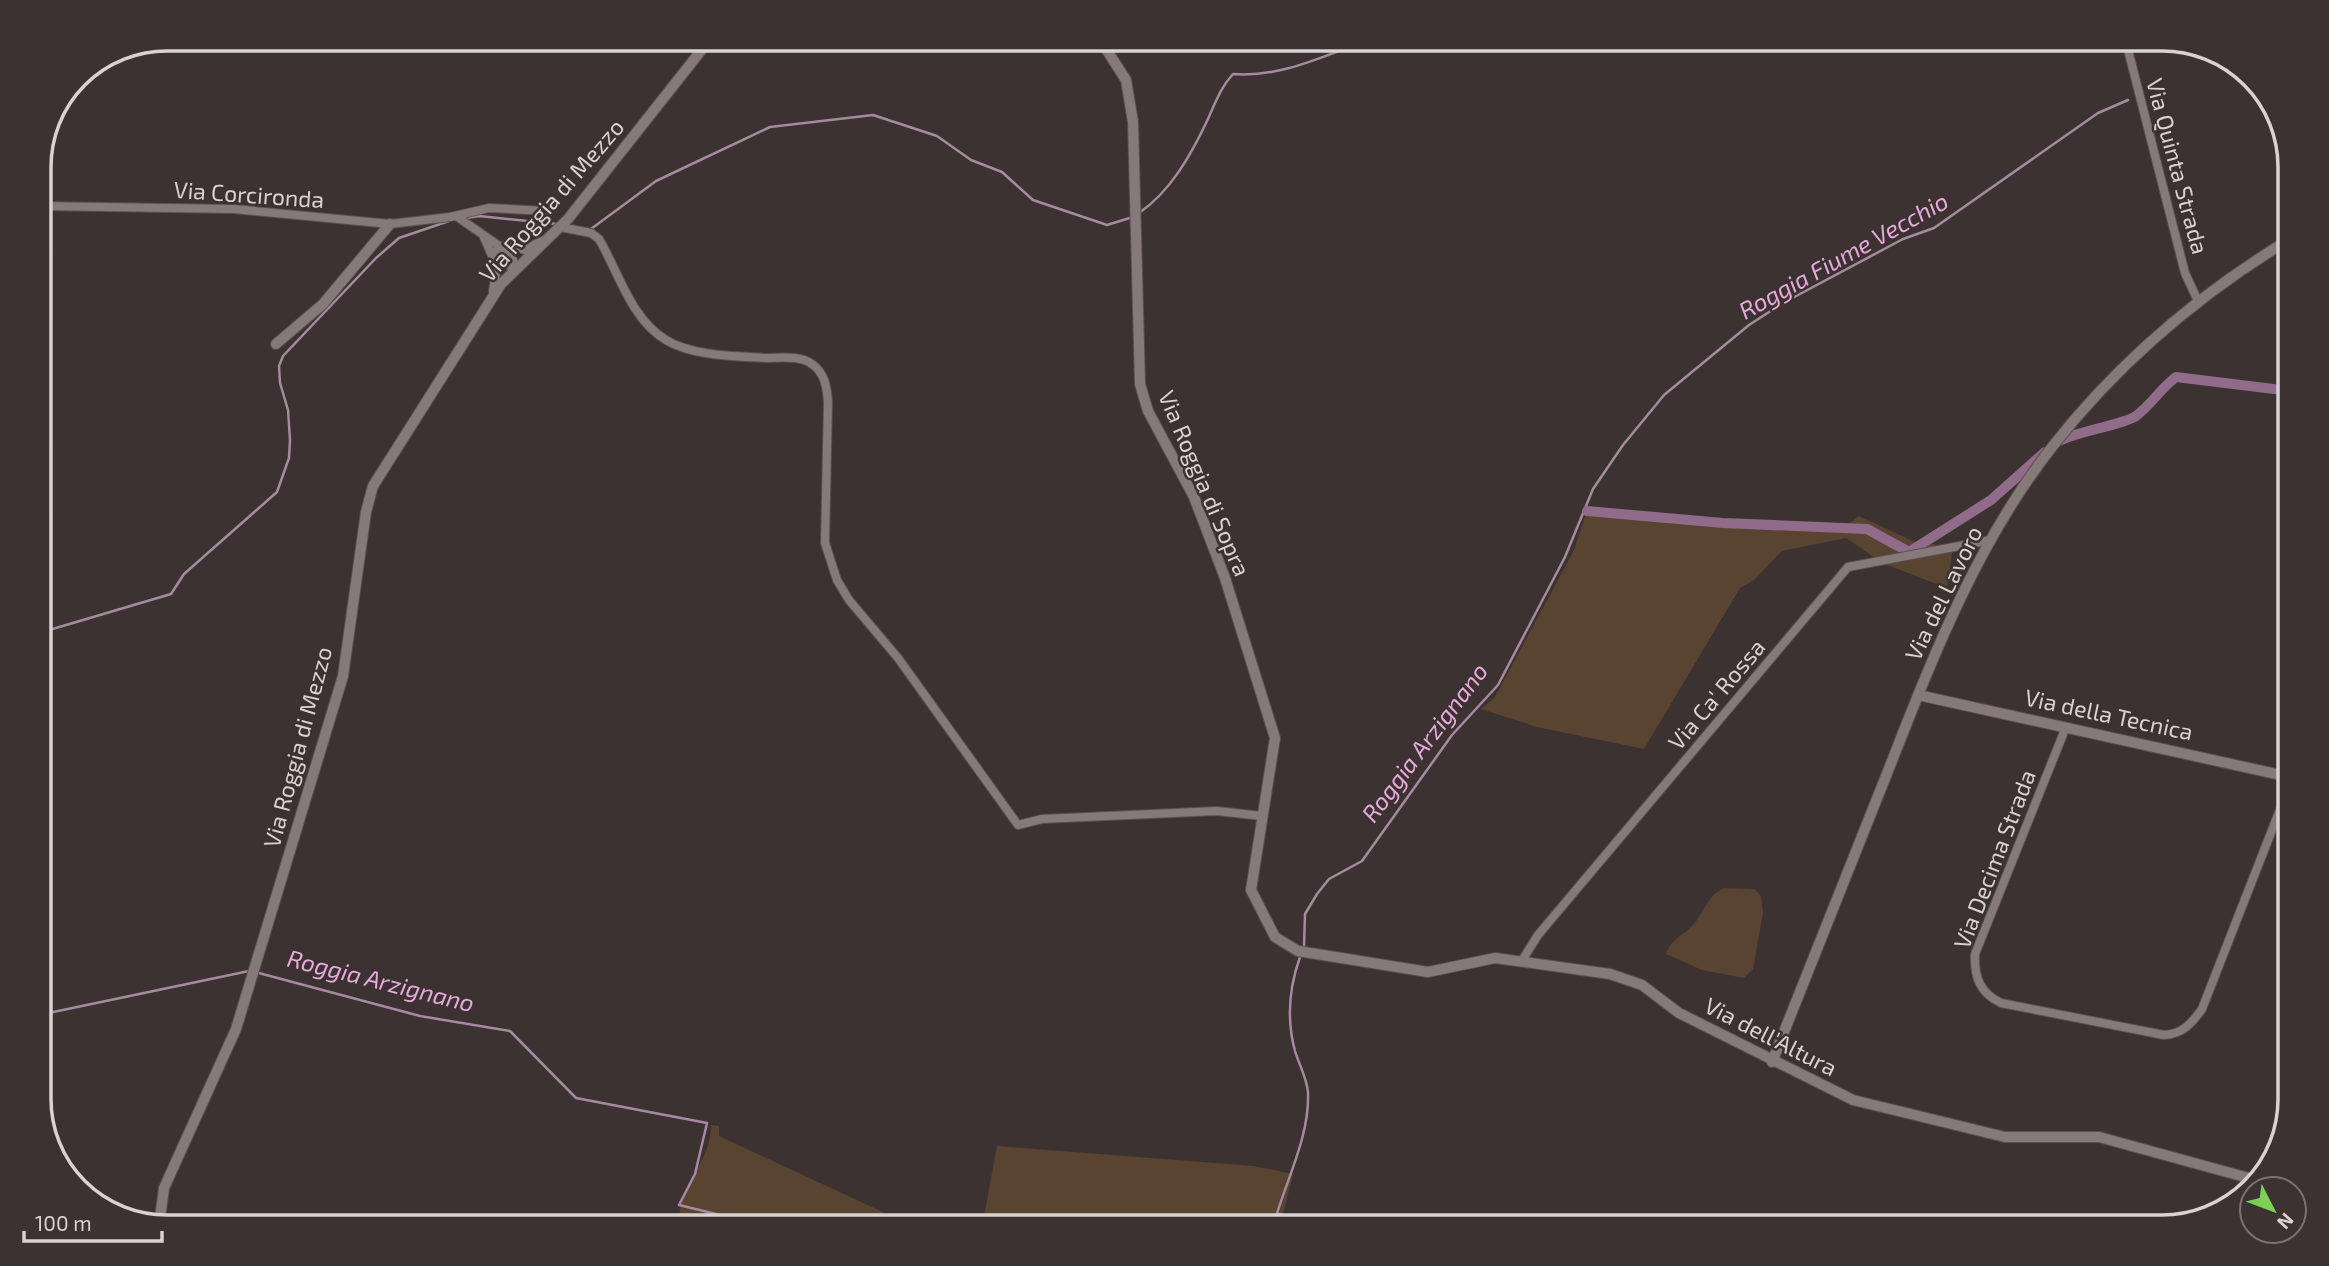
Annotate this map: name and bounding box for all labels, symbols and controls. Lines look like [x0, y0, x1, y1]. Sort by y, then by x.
street label: Via Quinta Strada [2141, 75, 2215, 257]
street label: Via Roggia di Mezzo [473, 113, 629, 287]
street label: Via Corcironda [173, 175, 325, 213]
water label: Roggia Fiume Vecchio [1733, 185, 1953, 325]
street label: Via Roggia di Sopra [1153, 386, 1257, 580]
street label: Via del Lavoro [1898, 521, 1988, 665]
street label: Via Ca' Rossa [1662, 633, 1770, 755]
street label: Via Roggia di Mezzo [257, 644, 337, 850]
water label: Roggia Arzignano [1355, 657, 1493, 827]
street label: Via della Tecnica [2022, 683, 2196, 745]
street label: Via Decima Strada [1947, 766, 2041, 952]
water label: Roggia Arzignano [285, 943, 477, 1017]
street label: Via dell'Altura [1700, 991, 1842, 1081]
north arrow [2238, 1175, 2308, 1245]
scale bar [24, 1200, 163, 1244]
text: N [2273, 1209, 2299, 1235]
text: 100 m [35, 1210, 92, 1235]

